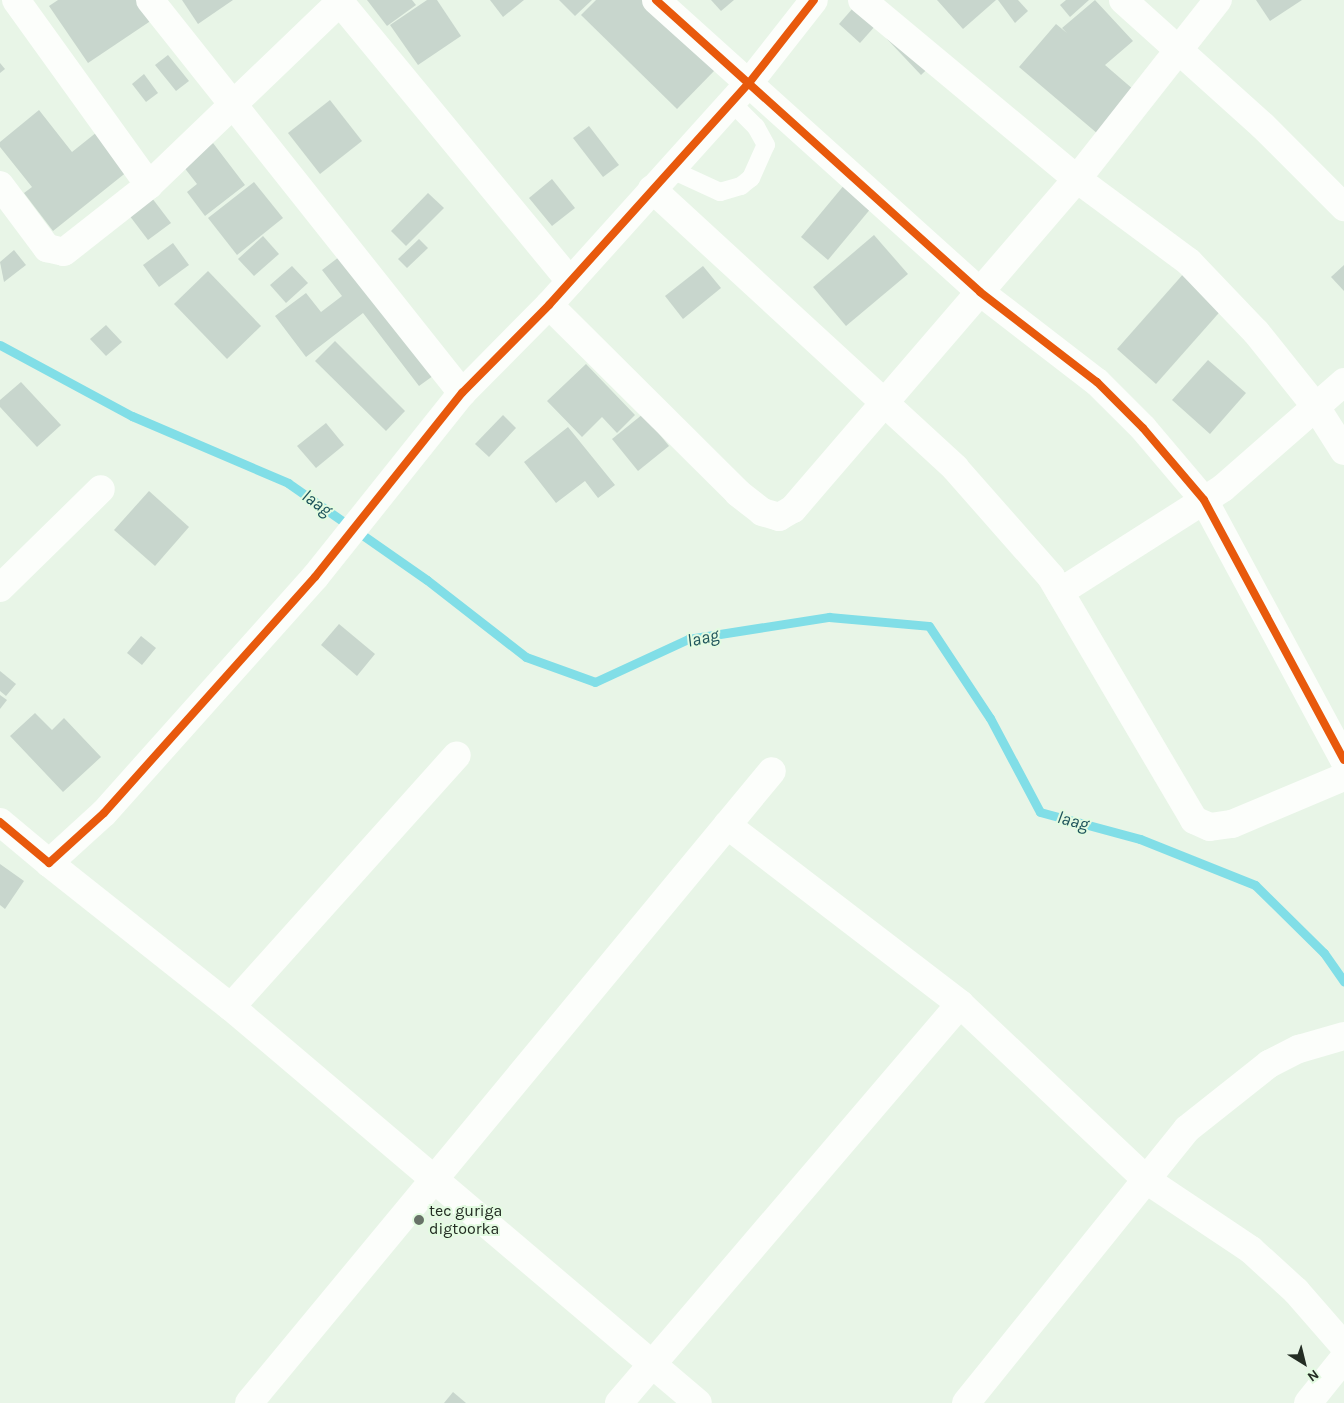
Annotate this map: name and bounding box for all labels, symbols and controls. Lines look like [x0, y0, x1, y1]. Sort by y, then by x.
water label: laag [298, 485, 336, 521]
water label: laag [685, 624, 721, 652]
water label: laag [1055, 806, 1091, 836]
place label: tec guriga digtoorka [429, 1201, 502, 1239]
marker: tec guriga digtoorka [413, 1214, 425, 1226]
north arrow [1279, 1338, 1329, 1388]
text: N [1304, 1366, 1322, 1385]

